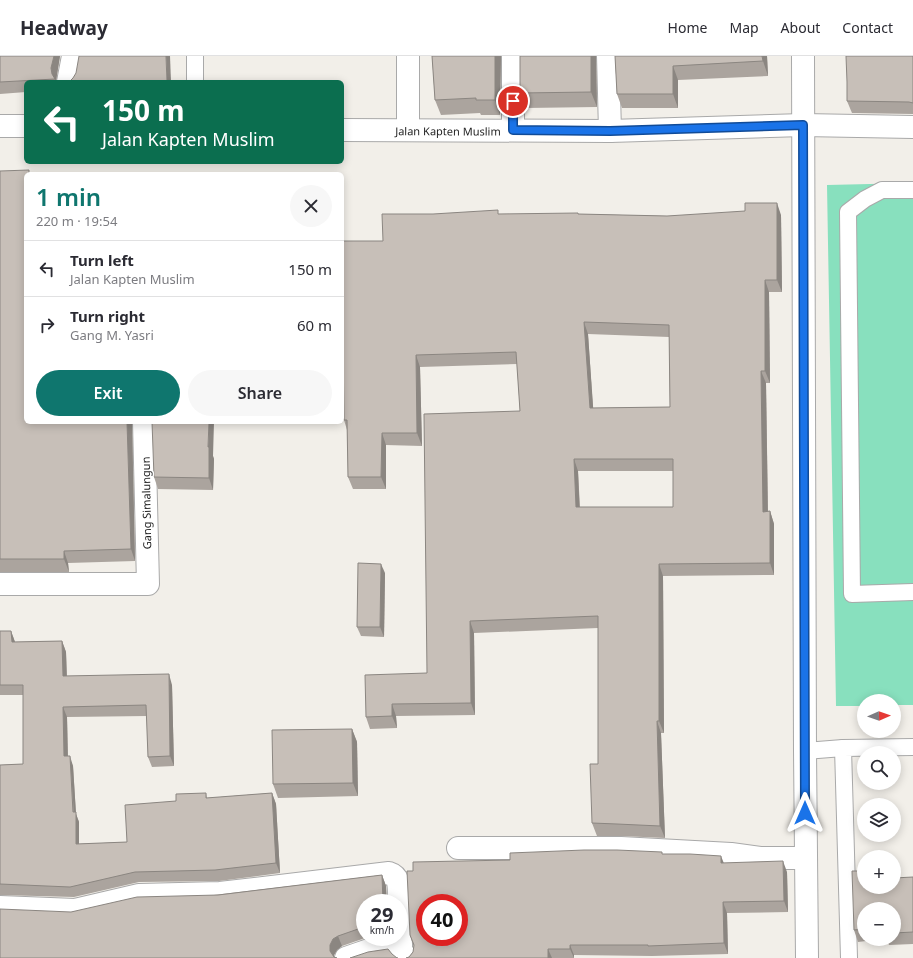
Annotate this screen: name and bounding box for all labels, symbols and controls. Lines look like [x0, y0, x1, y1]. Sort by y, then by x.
text: Headway [20, 15, 108, 41]
text: Home [668, 18, 707, 37]
text: Map [729, 18, 759, 37]
text: About [781, 18, 820, 37]
text: Contact [842, 18, 893, 37]
pin [496, 84, 530, 118]
icon: arrive [502, 90, 524, 112]
text: 150 m [102, 91, 185, 129]
icon: left [36, 96, 88, 148]
street label: Jalan Kapten Muslim [394, 123, 501, 138]
text: Jalan Kapten Muslim [102, 127, 275, 151]
text: 1 min [36, 180, 101, 213]
button: close [290, 185, 332, 227]
text: 220 m · 19:54 [36, 212, 117, 230]
text: Turn left [70, 250, 134, 270]
icon: left [36, 258, 58, 280]
text: 150 m [288, 259, 332, 279]
text: Jalan Kapten Muslim [70, 270, 195, 288]
text: Turn right [70, 306, 145, 326]
icon: right [36, 314, 58, 336]
text: 60 m [297, 315, 332, 335]
text: Gang M. Yasri [70, 326, 154, 344]
button: Exit [36, 370, 180, 416]
button: Share [188, 370, 332, 416]
street label: Gang Simalungun [138, 457, 154, 549]
north arrow [857, 694, 901, 738]
map controls [857, 694, 901, 946]
button: search [857, 746, 901, 790]
position arrow [784, 792, 826, 834]
button: layers [857, 798, 901, 842]
button: + [857, 850, 901, 894]
speed limit sign: 40 [416, 894, 468, 946]
text: 29 [371, 901, 393, 928]
button: − [857, 902, 901, 946]
text: km/h [370, 923, 394, 937]

